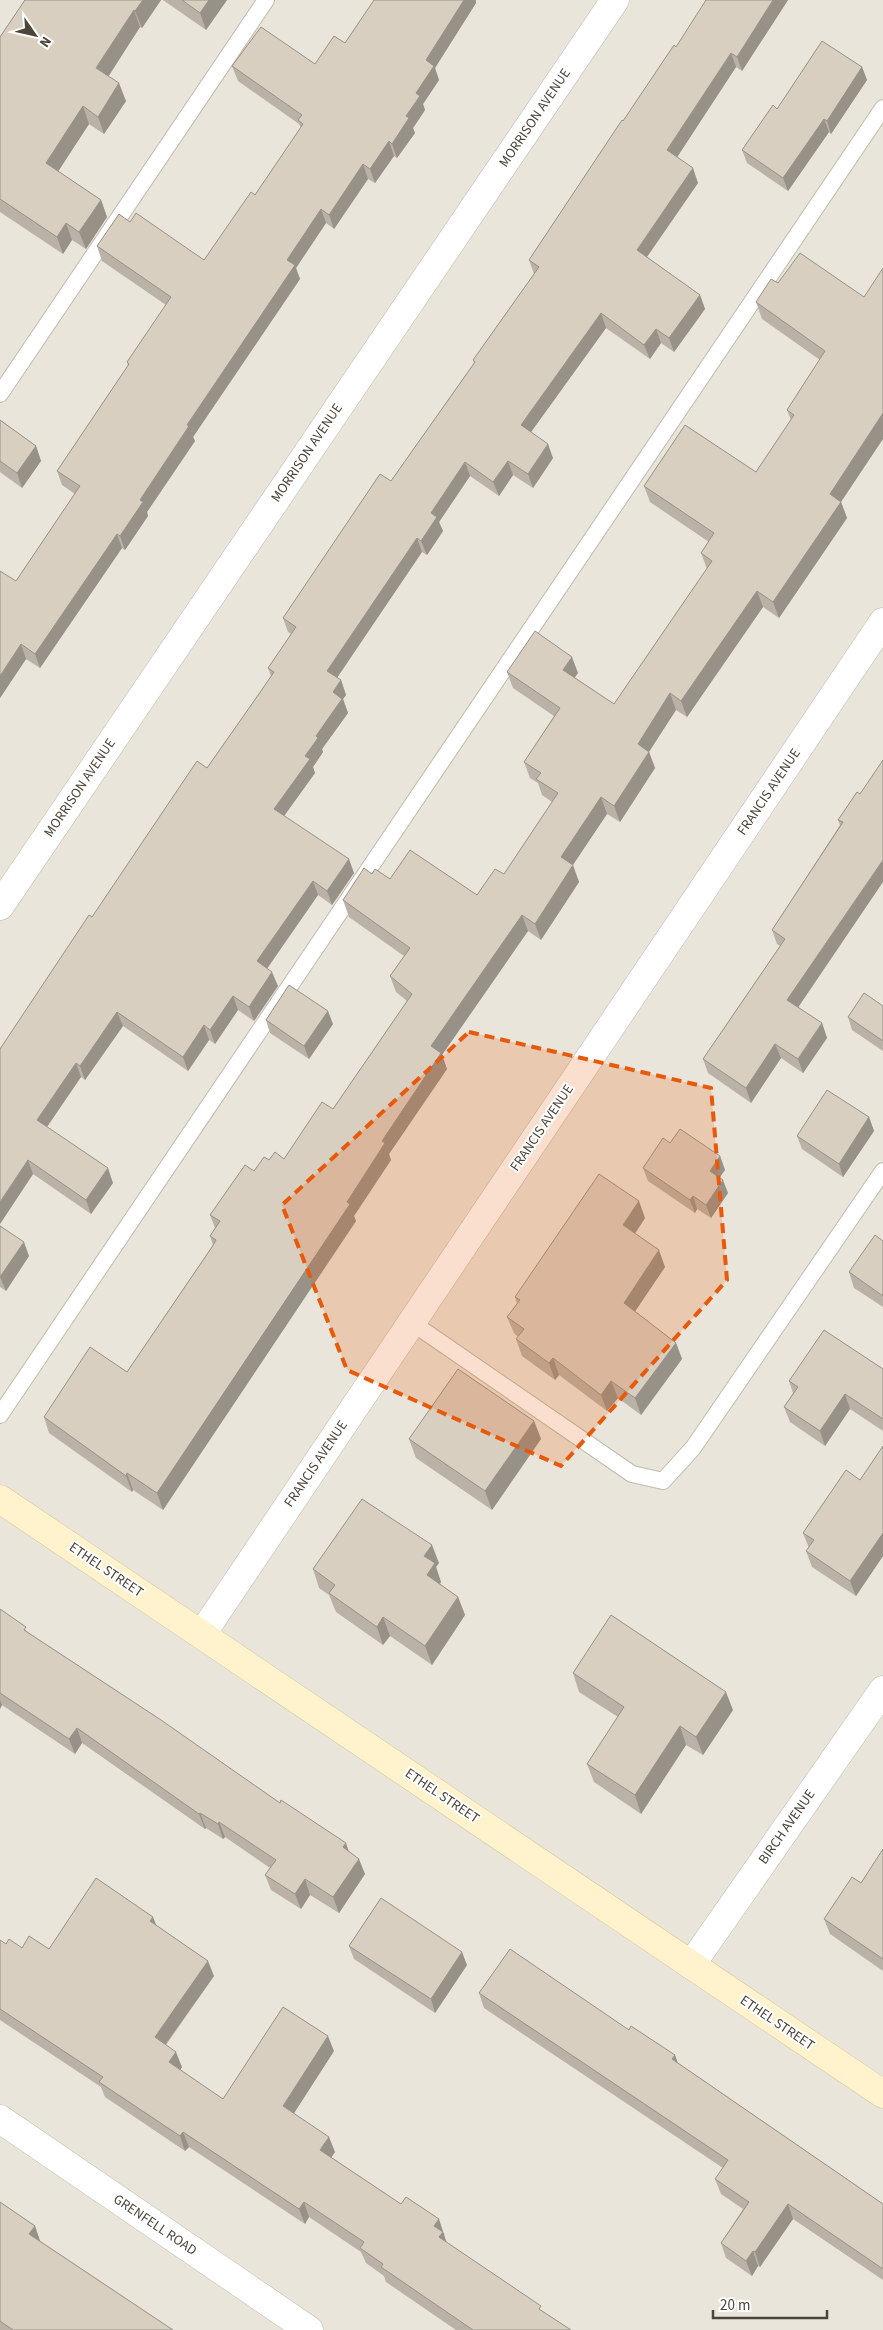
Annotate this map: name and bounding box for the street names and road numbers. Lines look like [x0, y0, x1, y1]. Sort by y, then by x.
street label: MORRISON AVENUE [495, 65, 575, 171]
street label: MORRISON AVENUE [267, 400, 347, 506]
street label: MORRISON AVENUE [40, 735, 120, 841]
street label: FRANCIS AVENUE [732, 745, 806, 839]
street label: FRANCIS AVENUE [505, 1081, 579, 1175]
street label: FRANCIS AVENUE [279, 1417, 353, 1511]
street label: ETHEL STREET [65, 1538, 148, 1603]
street label: ETHEL STREET [401, 1764, 484, 1829]
street label: BIRCH AVENUE [754, 1786, 820, 1868]
street label: ETHEL STREET [736, 1991, 819, 2056]
street label: GRENFELL ROAD [109, 2190, 201, 2260]

